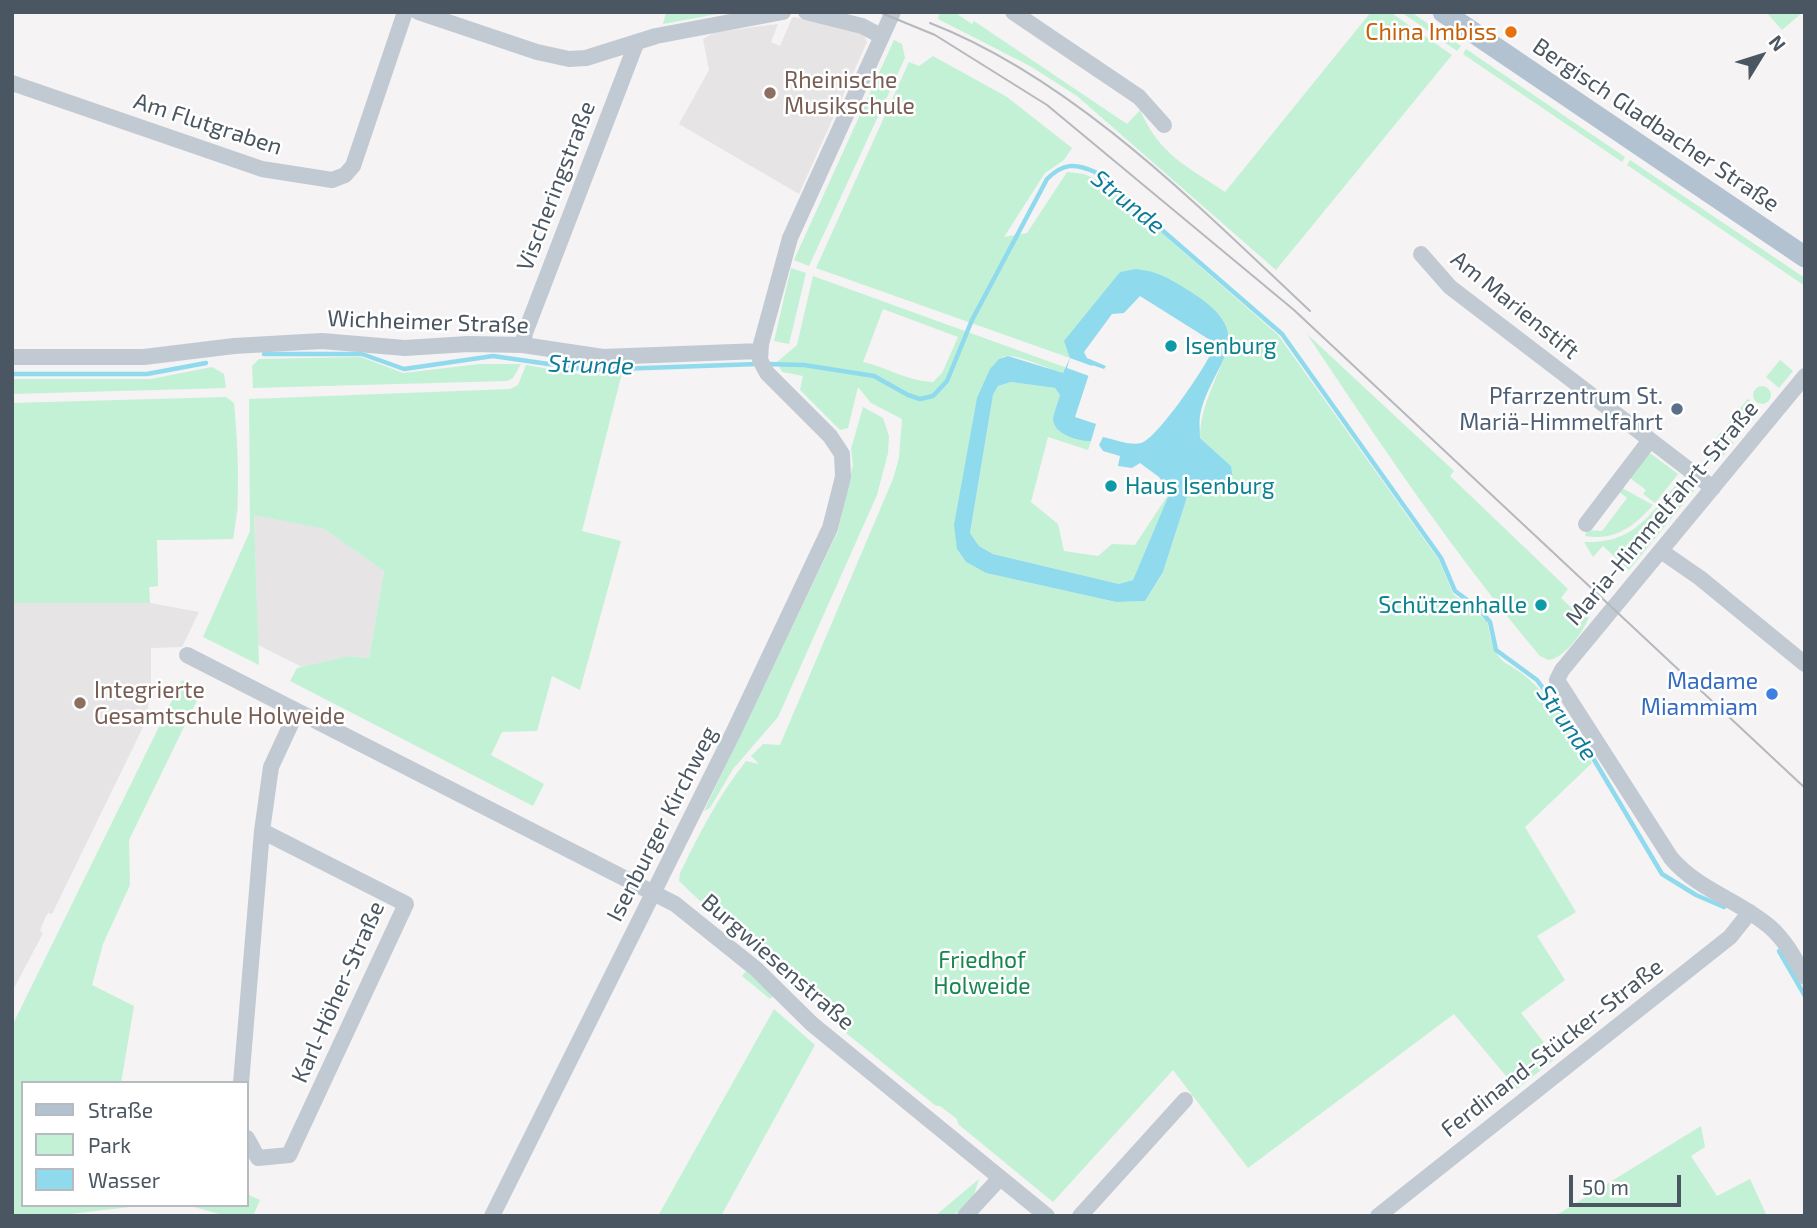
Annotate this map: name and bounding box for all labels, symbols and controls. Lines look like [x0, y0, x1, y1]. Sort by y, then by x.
place label: China Imbiss [1365, 18, 1497, 46]
north arrow [1726, 21, 1796, 91]
marker: China Imbiss [1503, 24, 1519, 40]
text: N [1765, 30, 1791, 55]
street label: Bergisch Gladbacher Straße [1528, 32, 1784, 218]
place label: Rheinische Musikschule [784, 66, 915, 120]
marker: Rheinische Musikschule [762, 85, 778, 101]
street label: Am Flutgraben [130, 87, 286, 161]
street label: Vischeringstraße [511, 97, 601, 275]
water label: Strunde [1086, 164, 1170, 240]
street label: Am Marienstift [1445, 245, 1585, 365]
street label: Wichheimer Straße [327, 305, 529, 339]
place label: Isenburg [1185, 332, 1277, 360]
marker: Isenburg [1163, 338, 1179, 354]
water label: Strunde [548, 349, 634, 381]
place label: Pfarrzentrum St. Mariä-Himmelfahrt [1459, 382, 1663, 436]
street label: Maria-Himmelfahrt-Straße [1560, 395, 1764, 631]
marker: Pfarrzentrum St. Mariä-Himmelfahrt [1669, 401, 1685, 417]
place label: Haus Isenburg [1125, 472, 1275, 500]
marker: Haus Isenburg [1103, 478, 1119, 494]
place label: Schützenhalle [1378, 591, 1527, 619]
marker: Schützenhalle [1533, 597, 1549, 613]
place label: Madame Miammiam [1641, 667, 1758, 721]
place label: Integrierte Gesamtschule Holweide [94, 676, 345, 730]
water label: Strunde [1531, 680, 1603, 766]
marker: Madame Miammiam [1764, 686, 1780, 702]
marker: Integrierte Gesamtschule Holweide [72, 695, 88, 711]
street label: Isenburger Kirchweg [601, 722, 723, 926]
street label: Burgwiesenstraße [696, 888, 860, 1036]
street label: Karl-Höher-Straße [286, 897, 390, 1087]
park label: Friedhof Holweide [933, 946, 1031, 1000]
street label: Ferdinand-Stücker-Straße [1436, 953, 1668, 1143]
legend [21, 1081, 248, 1207]
text: Straße [88, 1097, 153, 1122]
text: Park [88, 1132, 131, 1157]
scale bar [1572, 1162, 1684, 1206]
text: Wasser [88, 1167, 160, 1192]
text: 50 m [1582, 1174, 1629, 1199]

